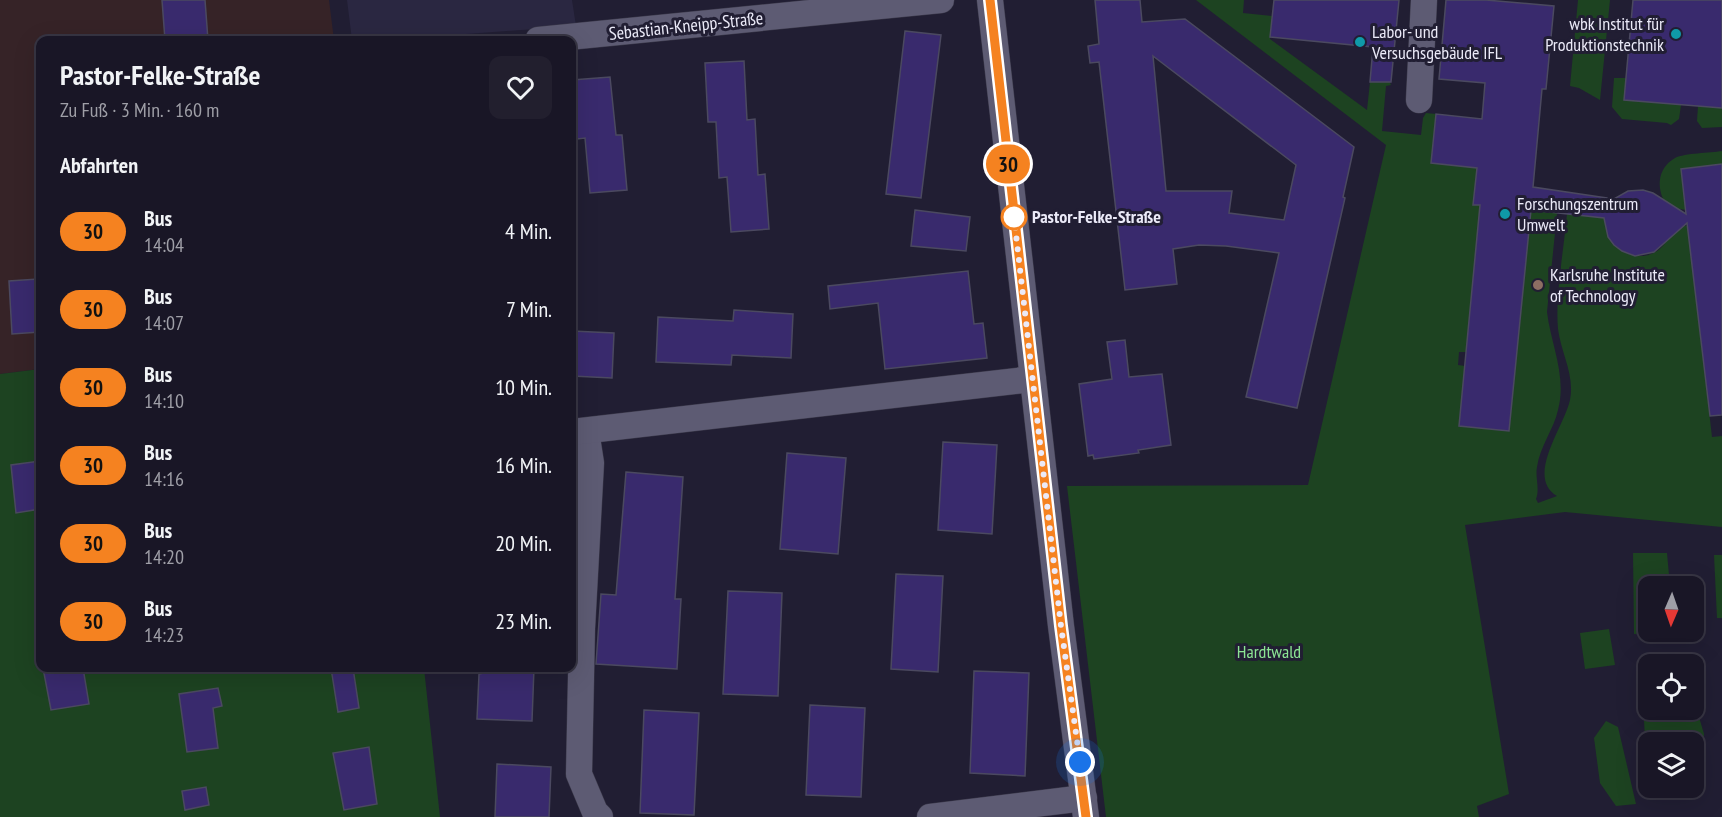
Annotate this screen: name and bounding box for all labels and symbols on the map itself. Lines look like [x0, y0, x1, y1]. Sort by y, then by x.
street label: Sebastian-Kneipp-Straße [608, 6, 764, 45]
place label: wbk Institut für Produktionstechnik [1545, 12, 1664, 56]
place label: Labor- und Versuchsgebäude IFL [1371, 20, 1503, 64]
marker: wbk Institut für Produktionstechnik [1669, 27, 1683, 41]
marker: Labor- und Versuchsgebäude IFL [1353, 35, 1367, 49]
line badge: 30 [981, 144, 1035, 184]
place label: Forschungszentrum Umwelt [1517, 192, 1638, 236]
marker: Pastor-Felke-Straße [1001, 204, 1027, 230]
place label: Pastor-Felke-Straße [1032, 205, 1161, 228]
marker: Forschungszentrum Umwelt [1498, 207, 1512, 221]
place label: Karlsruhe Institute of Technology [1550, 263, 1665, 307]
marker: Karlsruhe Institute of Technology [1531, 278, 1545, 292]
north arrow [1638, 576, 1704, 642]
park label: Hardtwald [1237, 640, 1301, 663]
your location [1065, 747, 1095, 777]

